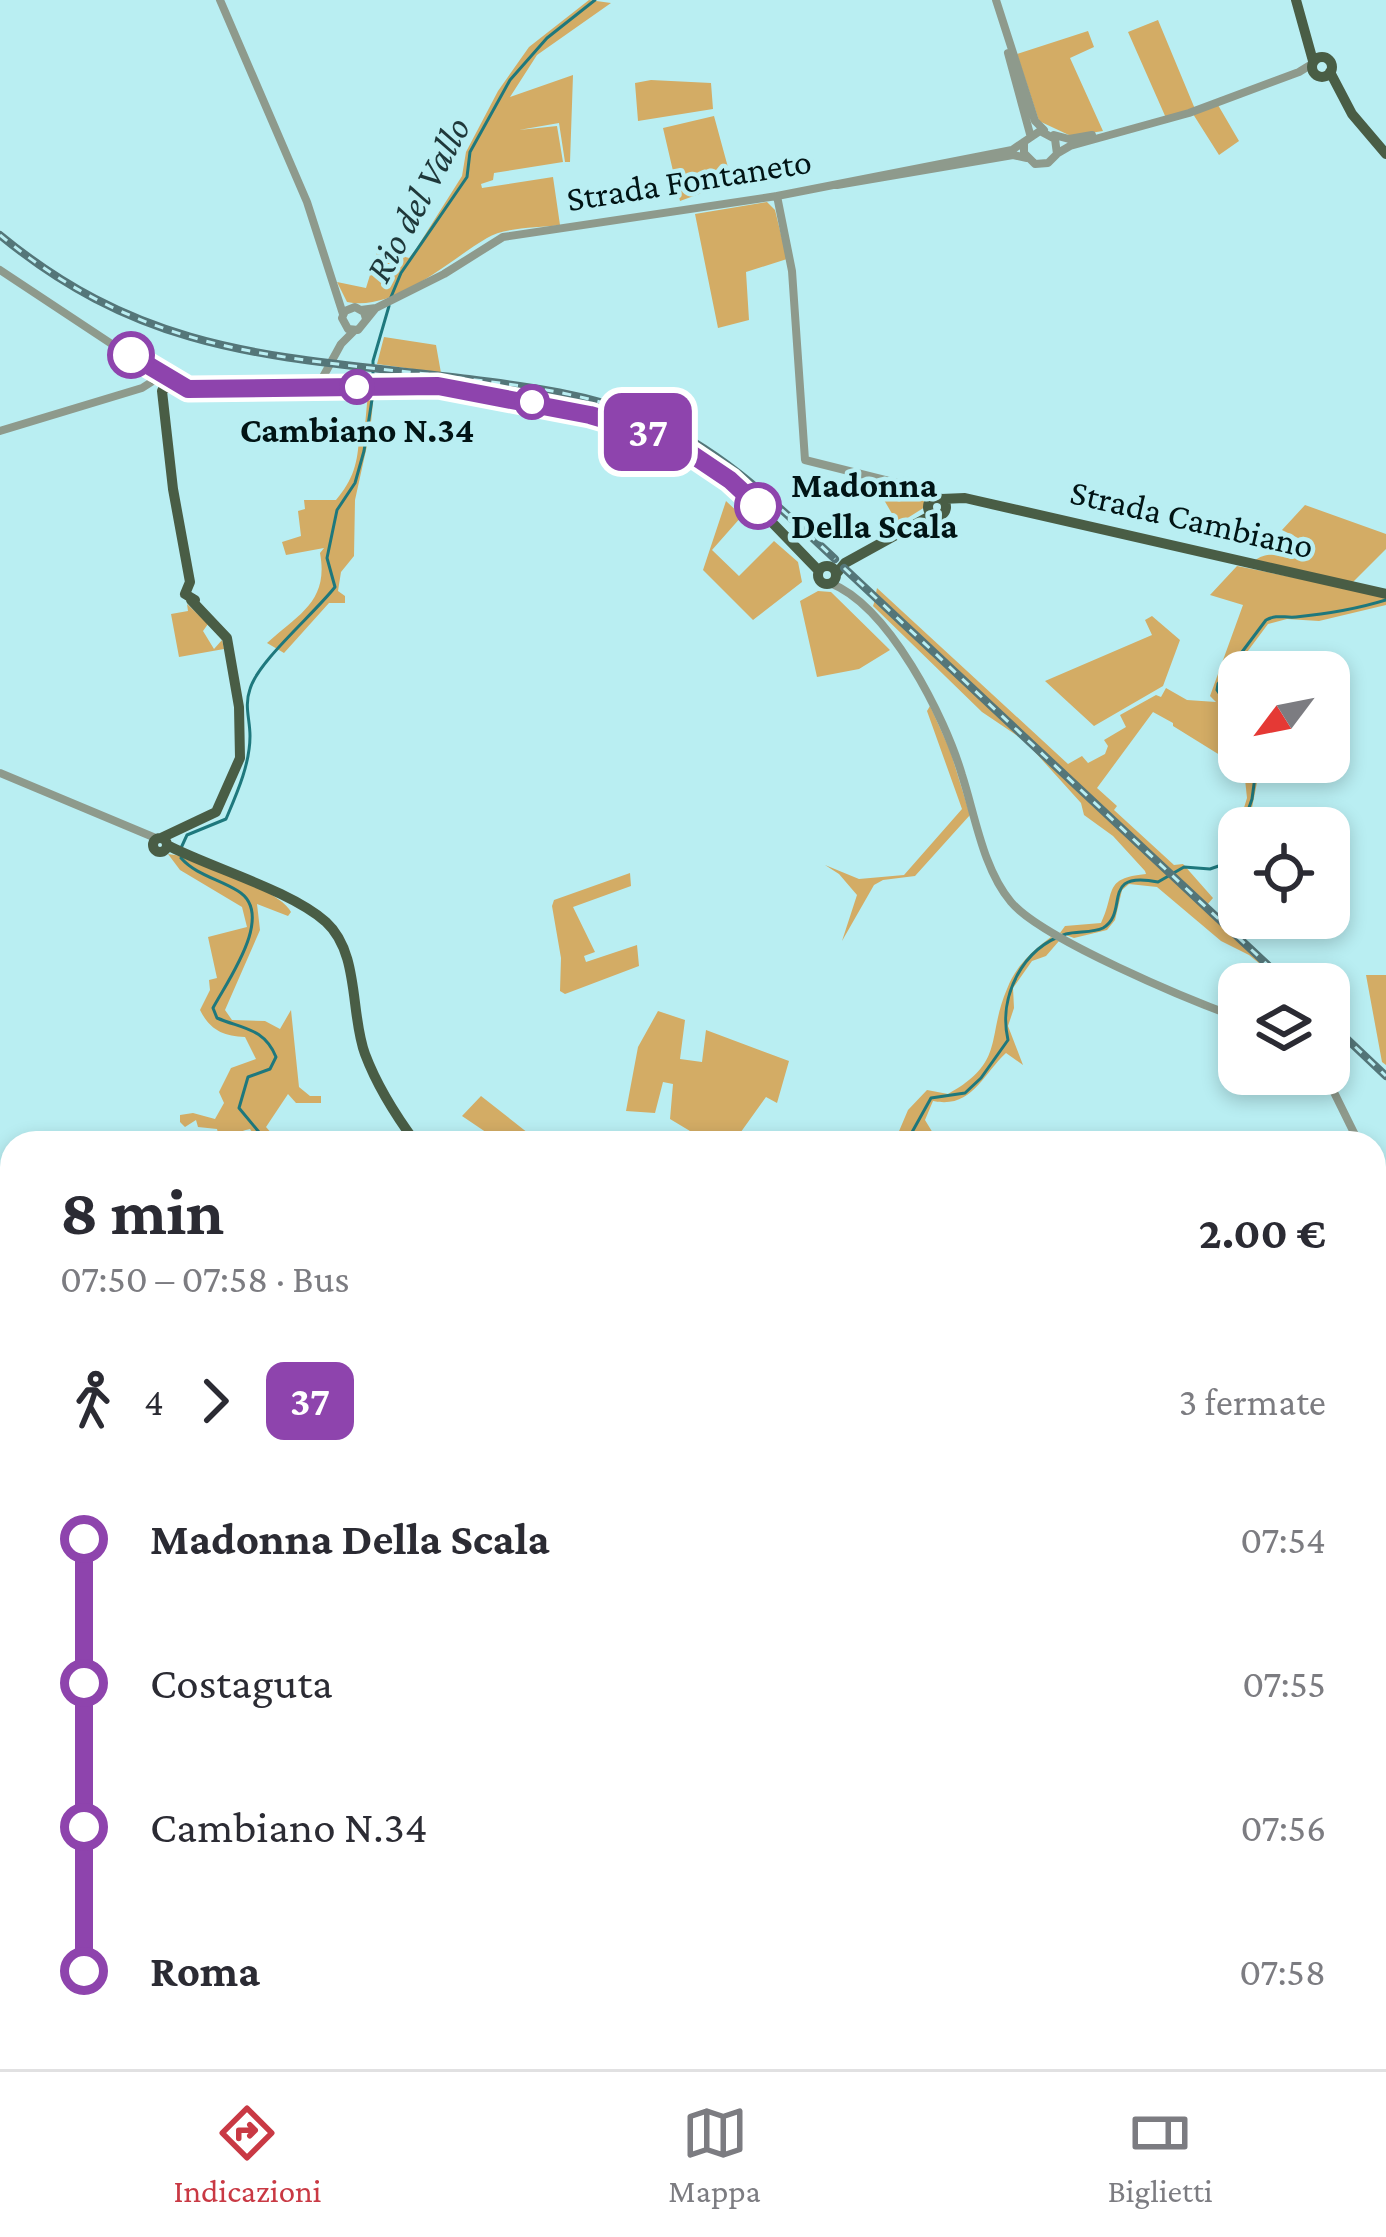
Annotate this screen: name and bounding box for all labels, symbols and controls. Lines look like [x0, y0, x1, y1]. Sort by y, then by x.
water label: Rio del Vallo [356, 109, 478, 289]
street label: Strada Fontaneto [564, 141, 814, 219]
unlabelled marker [109, 333, 153, 377]
marker: Cambiano N.34 [341, 371, 373, 403]
unlabelled marker [516, 386, 548, 418]
line badge: 37 [594, 393, 702, 471]
text: 37 [628, 408, 668, 455]
place label: Cambiano N.34 [240, 410, 474, 450]
place label: Madonna Della Scala [791, 465, 958, 546]
street label: Strada Cambiano [1067, 472, 1317, 566]
marker: Madonna Della Scala [736, 484, 780, 528]
north arrow [1218, 651, 1350, 783]
map controls [1218, 651, 1350, 1095]
button: locate [1218, 807, 1350, 939]
button: layers [1218, 963, 1350, 1095]
text: 8 min [60, 1175, 224, 1248]
text: 2.00 € [1199, 1208, 1326, 1258]
text: 07:50 – 07:58 · Bus [60, 1257, 350, 1300]
icon: walk [60, 1368, 126, 1434]
icon: forward [182, 1368, 248, 1434]
text: 37 [290, 1377, 330, 1424]
text: 4 [144, 1380, 164, 1423]
text: 3 fermate [1179, 1380, 1326, 1423]
text: Madonna Della Scala [150, 1514, 550, 1564]
text: 07:54 [1240, 1518, 1326, 1561]
text: Costaguta [150, 1658, 333, 1708]
text: 07:55 [1242, 1662, 1326, 1705]
text: Cambiano N.34 [150, 1802, 428, 1852]
text: 07:56 [1240, 1806, 1326, 1849]
text: Roma [150, 1946, 260, 1996]
text: 07:58 [1239, 1950, 1326, 1993]
tab: Indicazioni [173, 2100, 321, 2209]
tab: Mappa [668, 2100, 761, 2209]
tab: Biglietti [1108, 2100, 1213, 2209]

